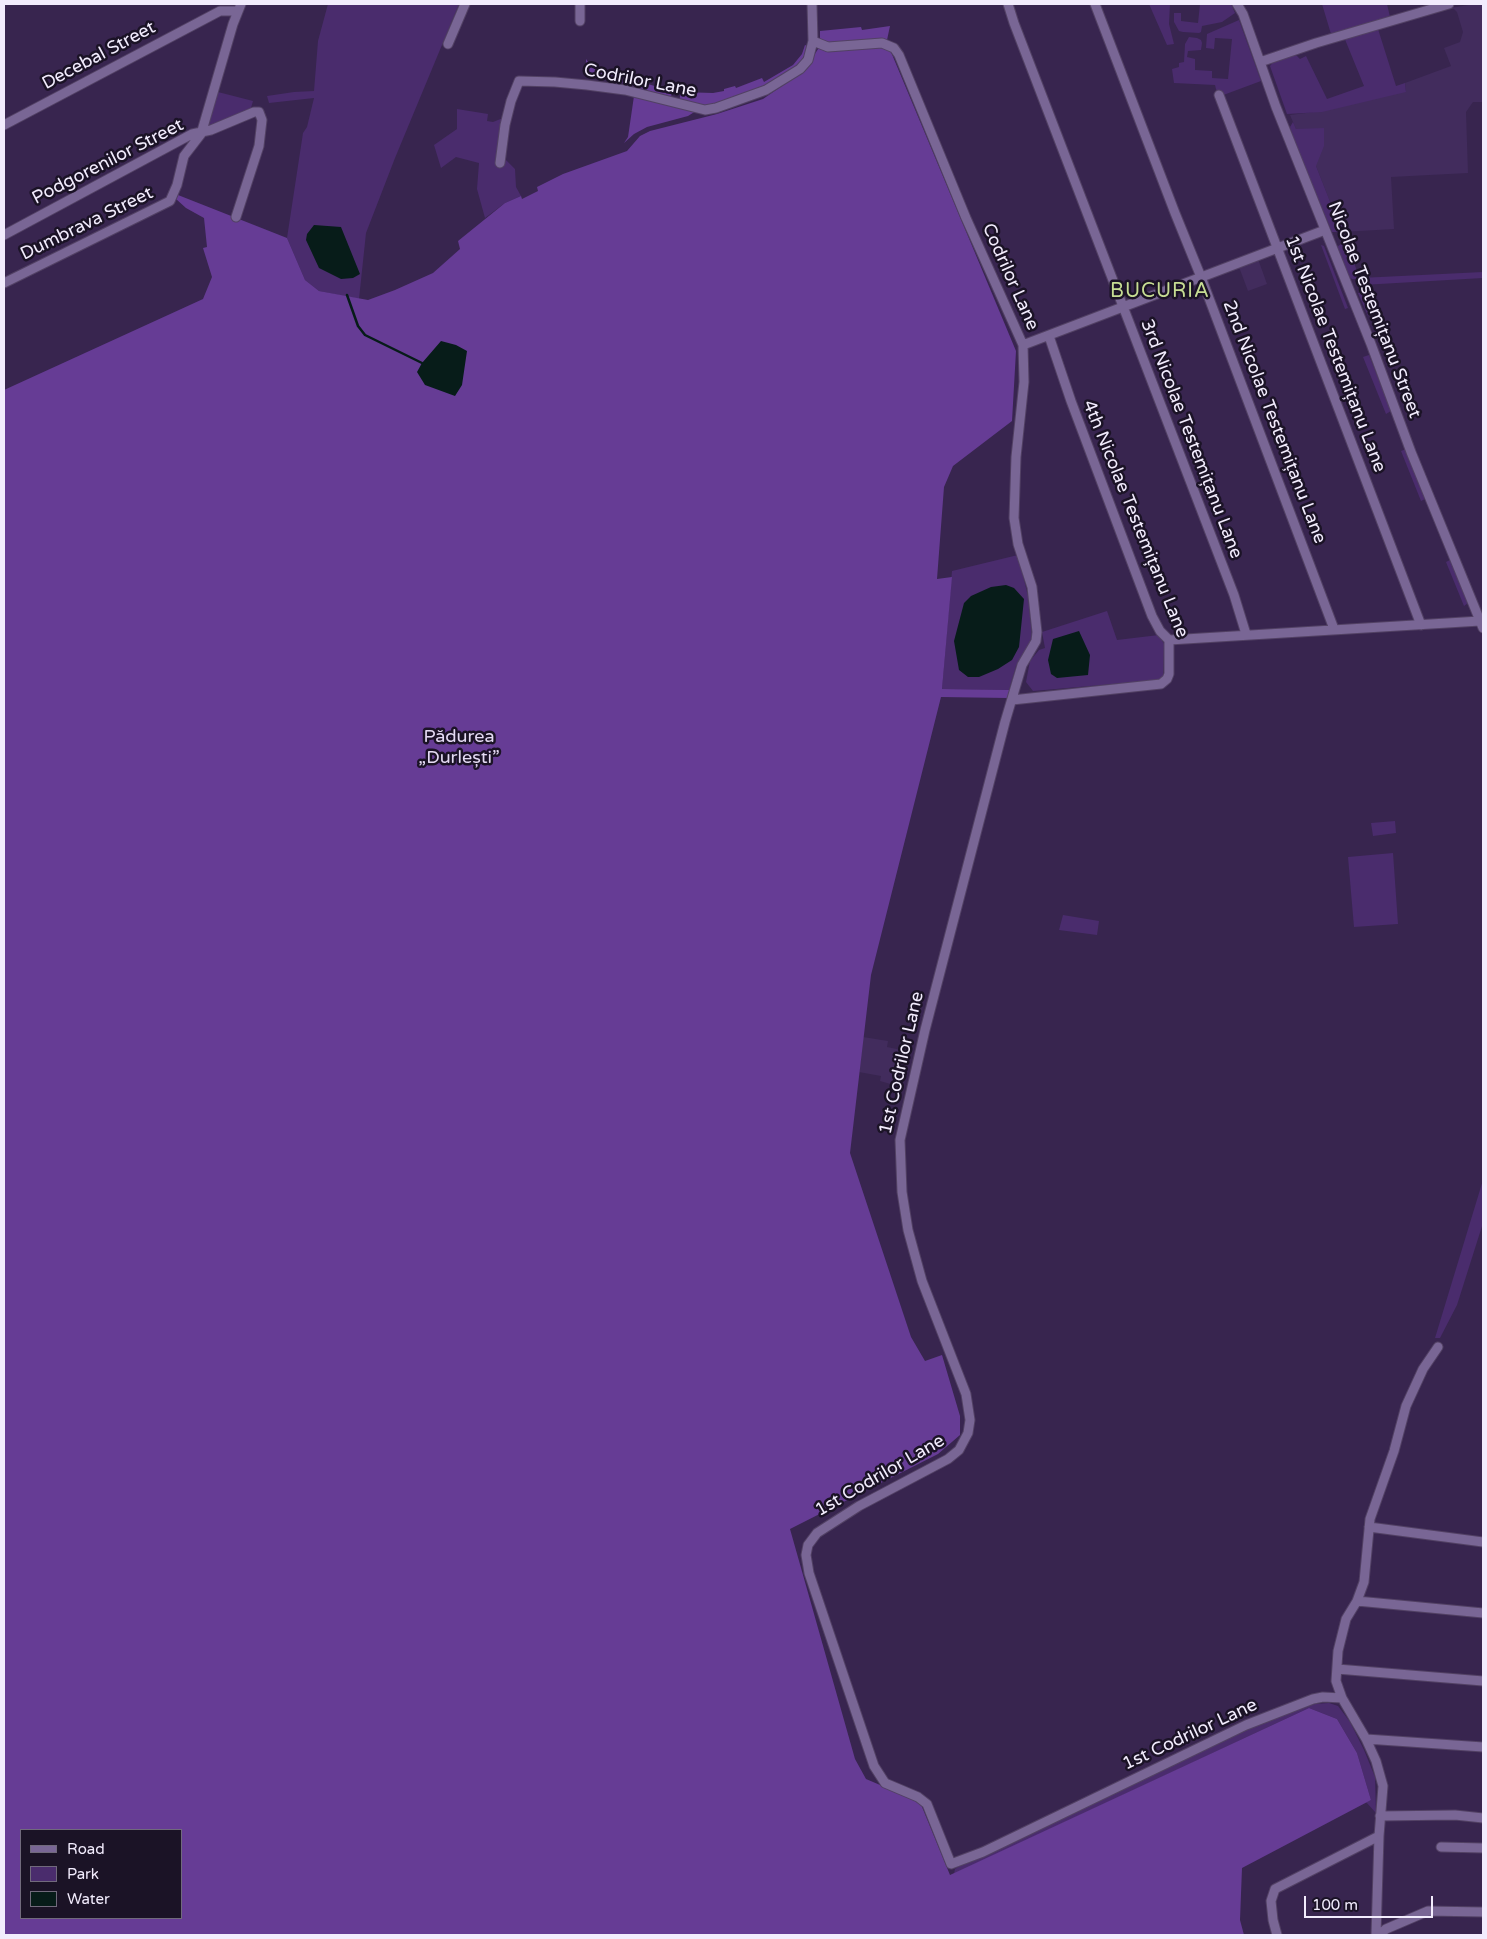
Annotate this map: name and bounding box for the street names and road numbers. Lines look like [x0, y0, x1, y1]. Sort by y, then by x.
street label: Decebal Street [39, 17, 159, 95]
street label: Codrilor Lane [582, 59, 698, 103]
street label: Podgorenilor Street [29, 114, 187, 210]
street label: Dumbrava Street [17, 183, 157, 265]
street label: Nicolae Testemițanu Street [1323, 199, 1425, 421]
street label: Codrilor Lane [977, 220, 1043, 334]
street label: 1st Nicolae Testemițanu Lane [1280, 233, 1390, 475]
street label: 2nd Nicolae Testemițanu Lane [1218, 297, 1330, 547]
street label: 3rd Nicolae Testemițanu Lane [1135, 316, 1247, 562]
street label: 4th Nicolae Testemițanu Lane [1077, 397, 1193, 641]
street label: 1st Codrilor Lane [875, 989, 929, 1137]
street label: 1st Codrilor Lane [811, 1430, 949, 1522]
street label: 1st Codrilor Lane [1119, 1694, 1261, 1776]

